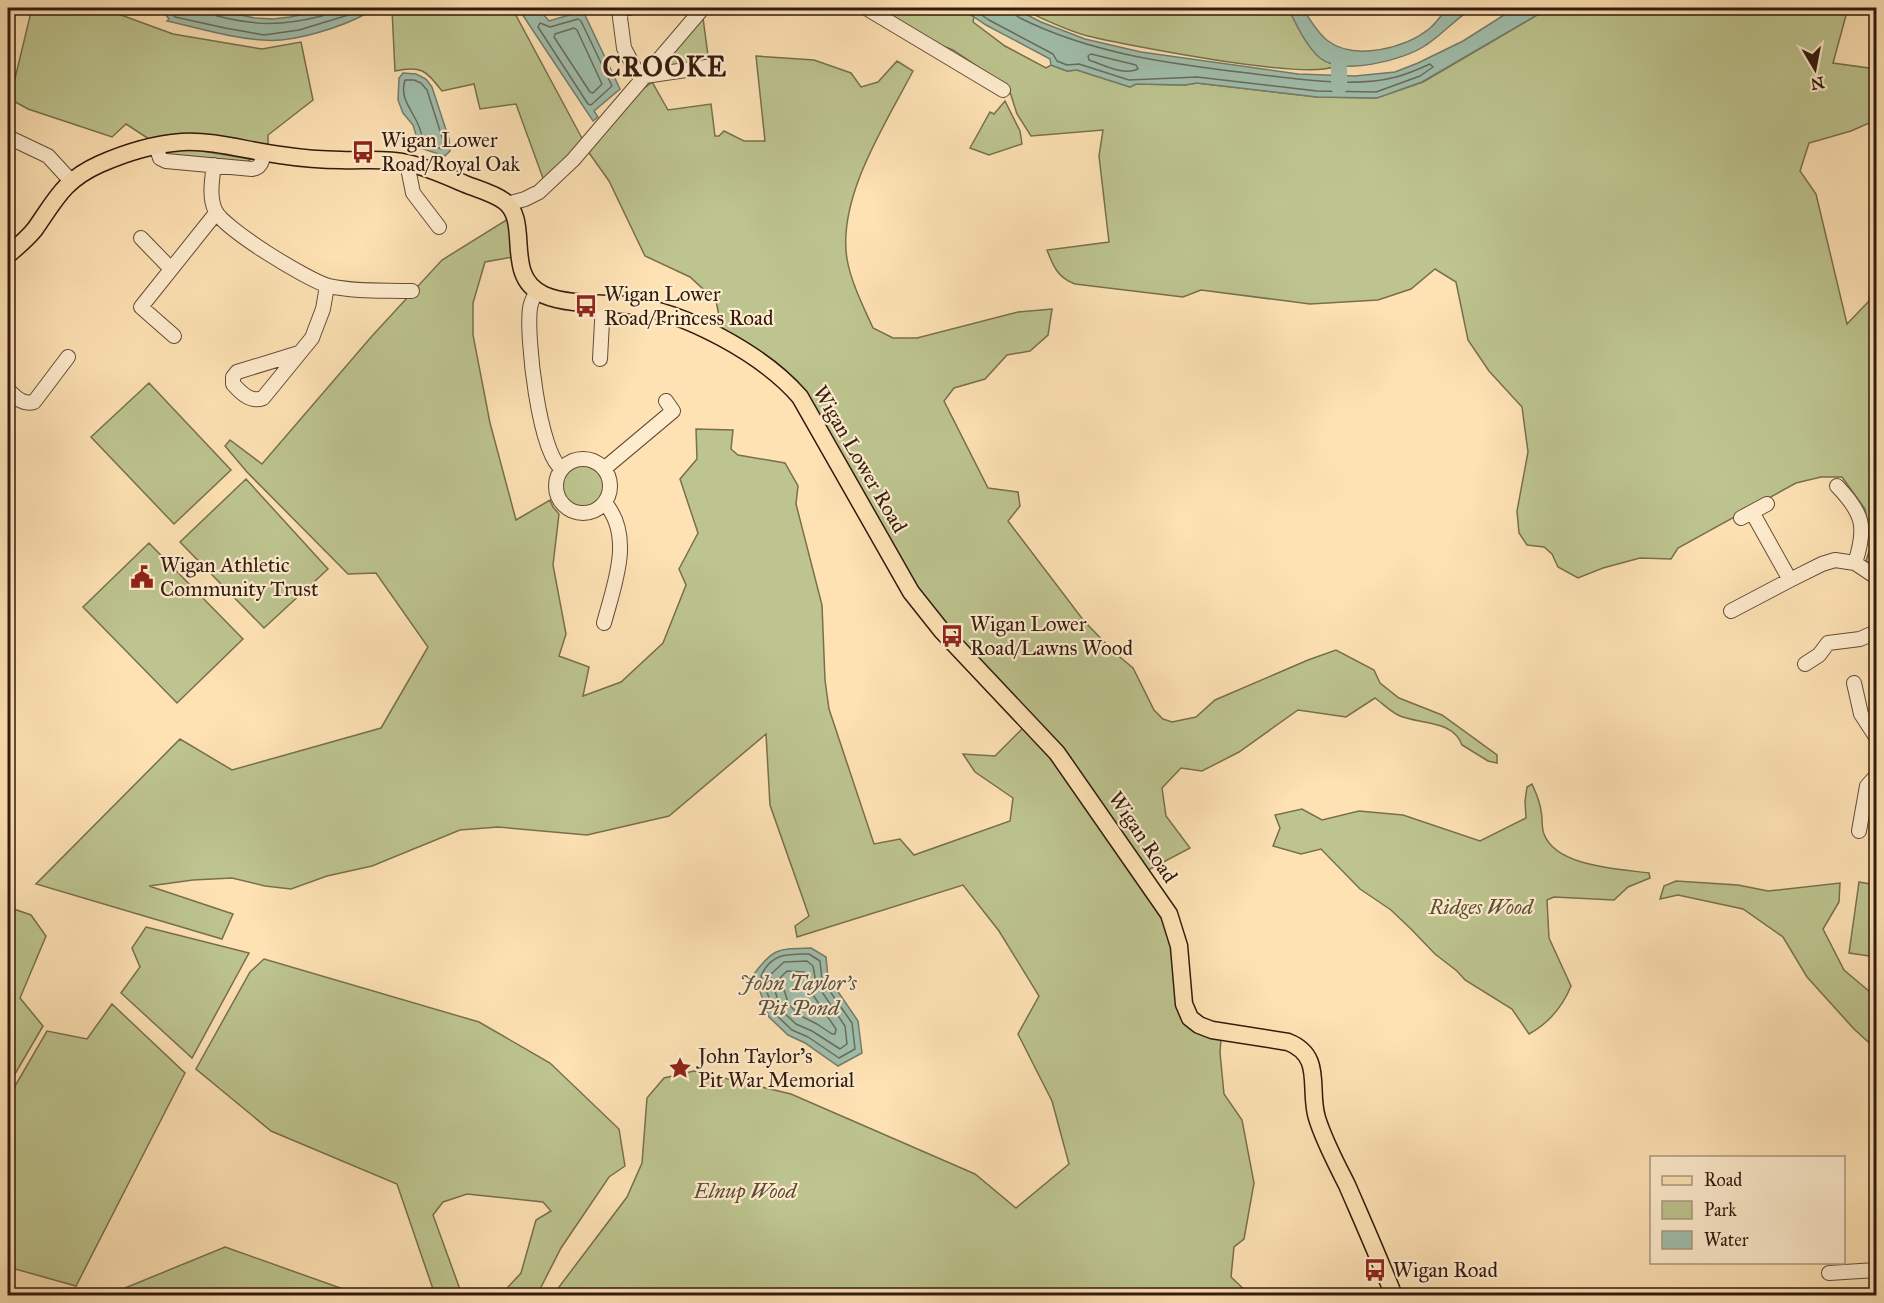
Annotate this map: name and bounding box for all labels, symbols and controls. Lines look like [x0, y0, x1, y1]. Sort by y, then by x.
north arrow [1785, 39, 1845, 99]
district label: CROOKE [602, 50, 728, 83]
text: N [1809, 73, 1826, 94]
place label: Wigan Lower Road/Royal Oak [381, 127, 520, 177]
bus stop icon: Wigan Lower Road/Royal Oak [350, 139, 376, 165]
place label: Wigan Lower Road/Princess Road [604, 281, 774, 331]
bus stop icon: Wigan Lower Road/Princess Road [573, 293, 599, 319]
street label: Wigan Lower Road [807, 381, 913, 538]
place label: Wigan Athletic Community Trust [160, 552, 319, 602]
public building icon: Wigan Athletic Community Trust [129, 564, 155, 590]
place label: Wigan Lower Road/Lawns Wood [970, 611, 1134, 661]
bus stop icon: Wigan Lower Road/Lawns Wood [939, 623, 965, 649]
street label: Wigan Road [1103, 786, 1183, 888]
park label: Ridges Wood [1428, 894, 1535, 920]
water label: John Taylor's Pit Pond [737, 969, 857, 1021]
place label: John Taylor's Pit War Memorial [696, 1043, 855, 1093]
place icon: John Taylor's Pit War Memorial [667, 1055, 693, 1081]
legend [1650, 1156, 1845, 1264]
text: Road [1704, 1169, 1742, 1191]
park label: Elnup Wood [693, 1178, 799, 1204]
text: Park [1704, 1199, 1737, 1221]
text: Water [1704, 1229, 1749, 1251]
bus stop icon: Wigan Road [1362, 1257, 1388, 1283]
place label: Wigan Road [1393, 1257, 1498, 1283]

